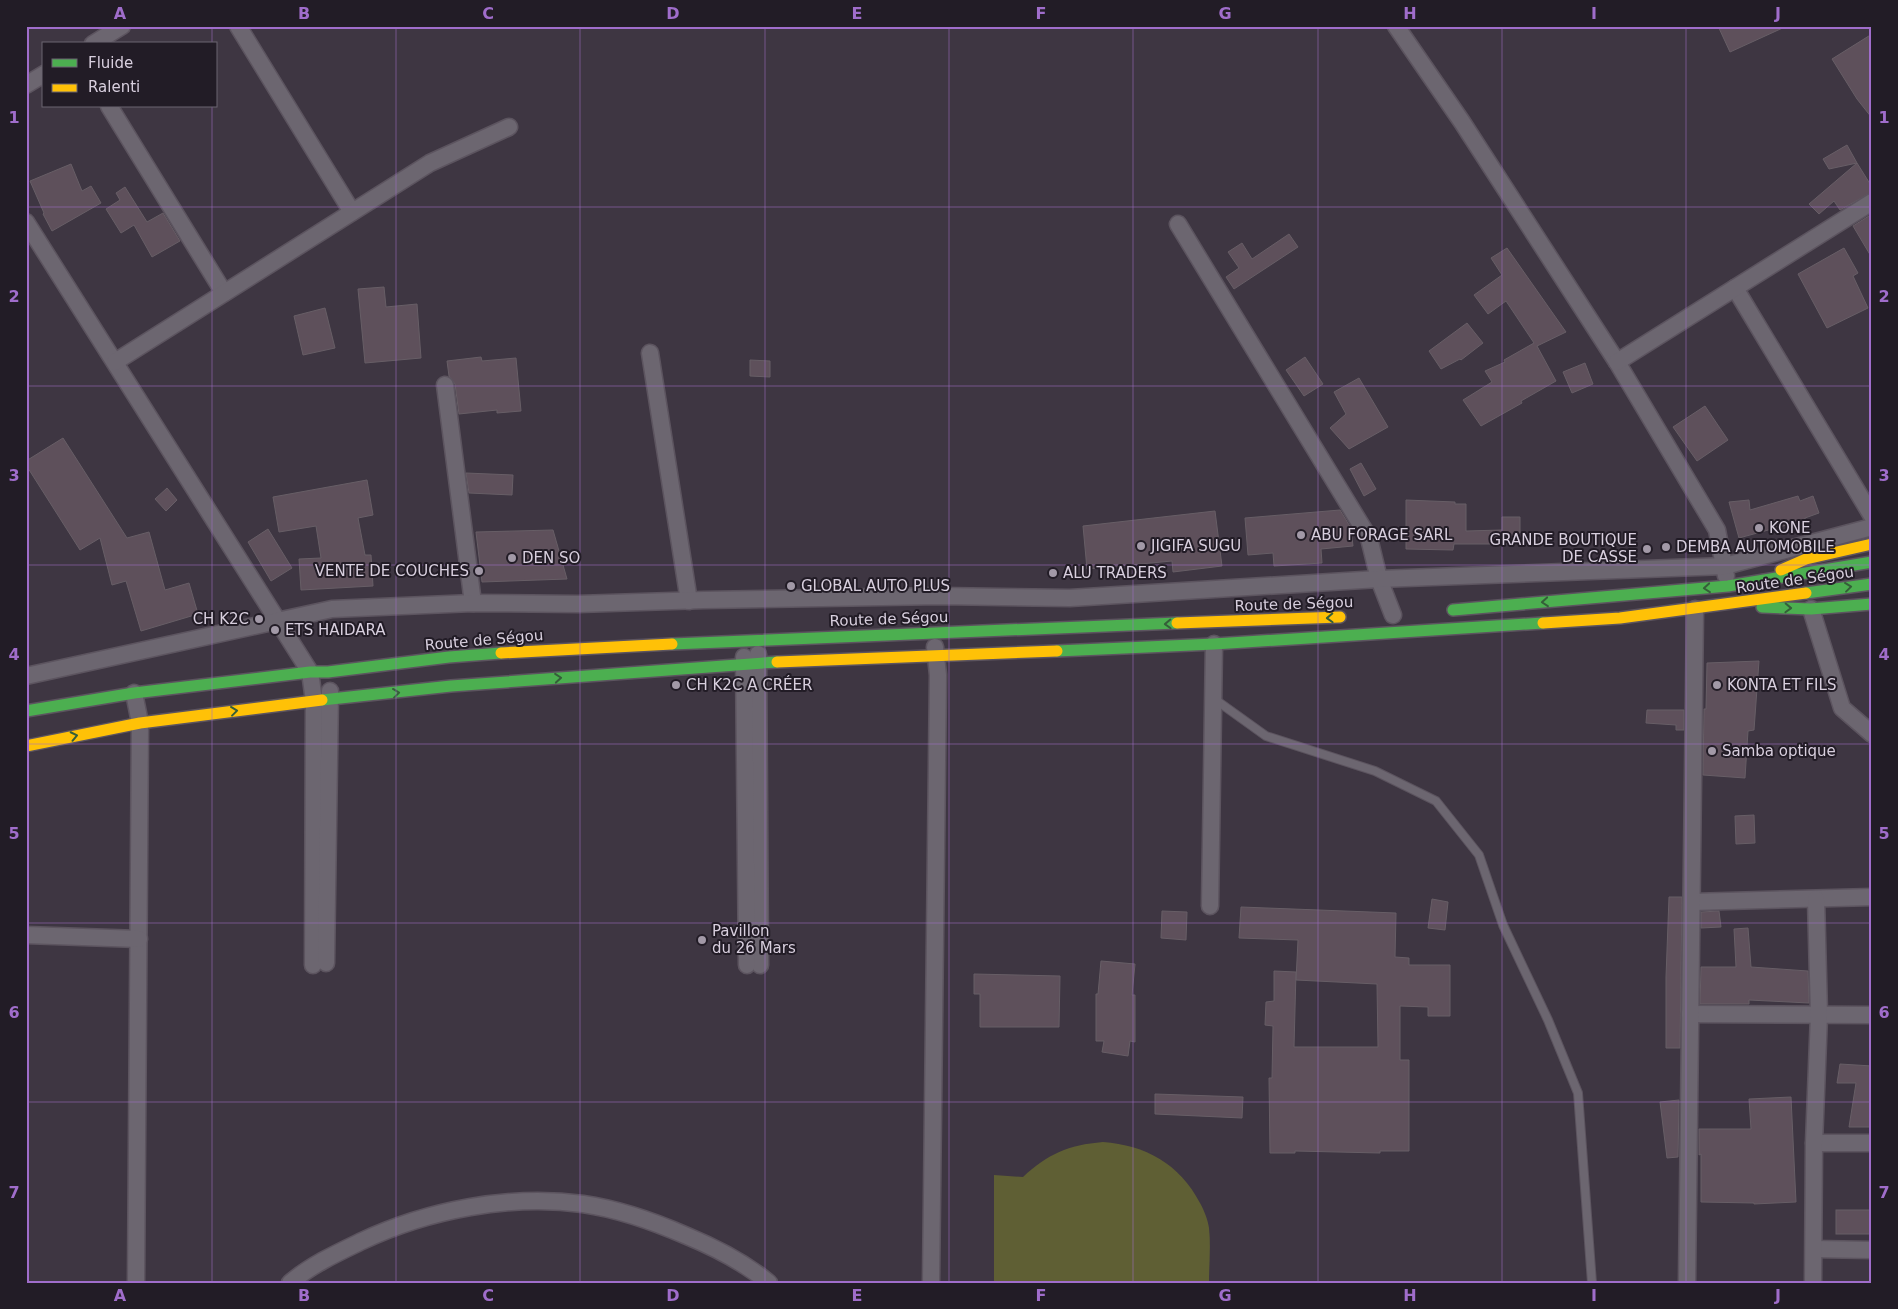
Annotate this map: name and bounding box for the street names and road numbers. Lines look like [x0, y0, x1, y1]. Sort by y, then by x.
street label: Route de Ségou [1735, 563, 1855, 597]
street label: Route de Ségou [1234, 593, 1354, 615]
street label: Route de Ségou [829, 608, 949, 630]
street label: Route de Ségou [424, 626, 544, 654]

